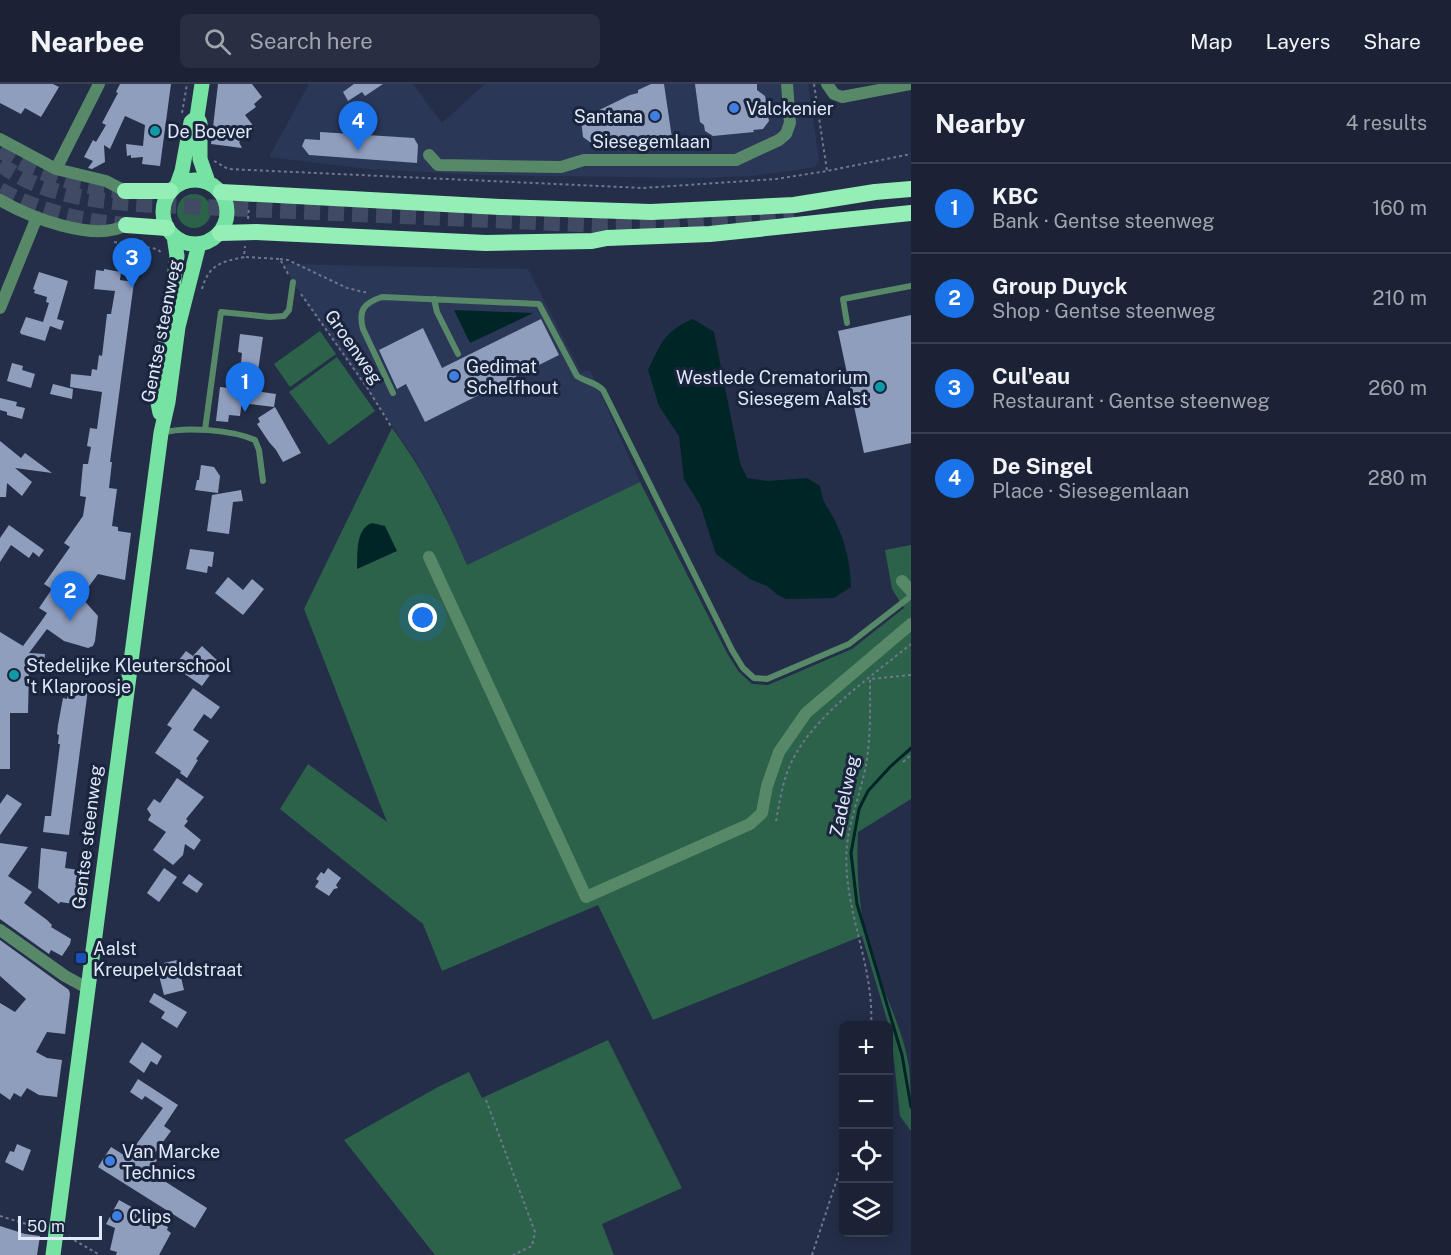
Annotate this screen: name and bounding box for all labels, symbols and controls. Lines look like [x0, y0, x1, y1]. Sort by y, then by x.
search box [180, 14, 600, 68]
text: Nearbee [30, 25, 144, 58]
icon: search [201, 25, 234, 58]
text: Search here [249, 28, 373, 54]
text: Map [1190, 29, 1233, 54]
text: Layers [1266, 29, 1330, 54]
text: Share [1363, 29, 1421, 54]
place label: Valckenier [746, 98, 834, 119]
pin: 4 [338, 101, 378, 151]
marker: Valckenier [727, 101, 741, 115]
place label: Santana [574, 106, 643, 127]
text: Nearby [935, 108, 1025, 139]
marker: Santana [648, 109, 662, 123]
text: 4 results [1346, 111, 1427, 135]
place label: De Boever [167, 121, 252, 142]
marker: De Boever [148, 124, 162, 138]
street label: Siesegemlaan [592, 131, 710, 152]
text: KBC [992, 183, 1039, 209]
text: 1 [950, 196, 959, 220]
text: 160 m [1372, 196, 1427, 220]
text: Bank · Gentse steenweg [992, 209, 1215, 233]
pin: 3 [112, 238, 152, 288]
street label: Gentse steenweg [137, 258, 185, 404]
text: Group Duyck [992, 273, 1127, 299]
text: 2 [948, 286, 961, 310]
text: 210 m [1373, 286, 1427, 310]
text: Shop · Gentse steenweg [992, 299, 1216, 323]
street label: Groenweg [321, 306, 387, 388]
place label: Gedimat Schelfhout [466, 356, 558, 398]
pin: 1 [226, 362, 264, 412]
text: Cul'eau [992, 363, 1070, 389]
place label: Westlede Crematorium Siesegem Aalst [676, 367, 868, 409]
marker: Gedimat Schelfhout [447, 369, 461, 383]
text: 3 [948, 376, 961, 400]
text: 260 m [1368, 376, 1427, 400]
marker: Westlede Crematorium Siesegem Aalst [873, 380, 887, 394]
text: Restaurant · Gentse steenweg [992, 389, 1270, 413]
text: De Singel [992, 453, 1093, 479]
text: 4 [948, 466, 961, 490]
text: 280 m [1368, 466, 1427, 490]
text: Place · Siesegemlaan [992, 479, 1189, 503]
pin: 2 [50, 572, 90, 621]
your location [408, 603, 437, 632]
place label: Stedelijke Kleuterschool 't Klaproosje [26, 655, 231, 697]
marker: Stedelijke Kleuterschool 't Klaproosje [7, 668, 21, 682]
street label: Zadelweg [825, 753, 863, 839]
street label: Gentse steenweg [68, 764, 106, 910]
place label: Aalst Kreupelveldstraat [93, 938, 243, 980]
marker: Aalst Kreupelveldstraat [74, 951, 88, 965]
map controls [839, 1021, 893, 1237]
button: + [839, 1021, 893, 1075]
button: − [839, 1075, 893, 1129]
button: locate [839, 1129, 893, 1183]
place label: Van Marcke Technics [122, 1141, 220, 1183]
marker: Van Marcke Technics [103, 1154, 117, 1168]
button: layers [839, 1183, 893, 1237]
place label: Clips [129, 1206, 171, 1227]
marker: Clips [110, 1209, 124, 1223]
scale bar [18, 1213, 102, 1240]
text: 50 m [27, 1217, 65, 1236]

